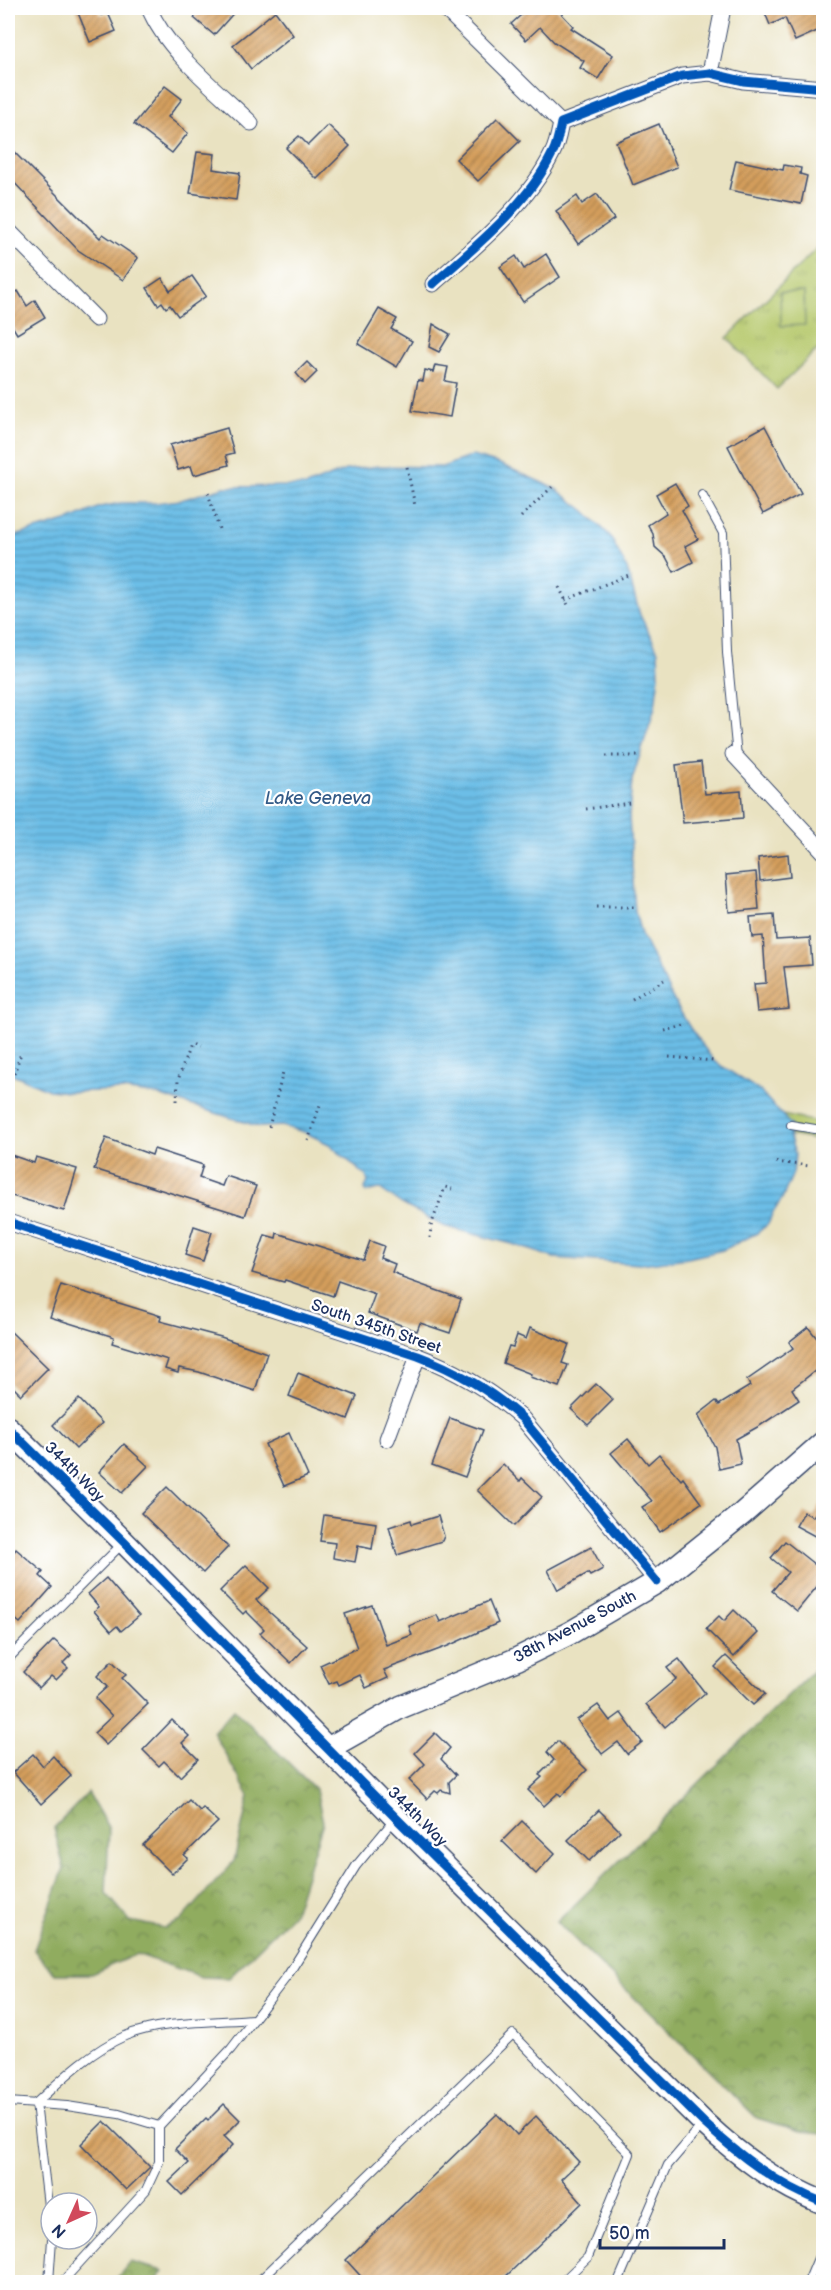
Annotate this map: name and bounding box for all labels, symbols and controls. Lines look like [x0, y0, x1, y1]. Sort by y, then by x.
water label: Lake Geneva [265, 788, 371, 809]
street label: South 345th Street [309, 1296, 443, 1358]
street label: 344th Way [40, 1438, 108, 1506]
street label: 38th Avenue South [510, 1587, 640, 1667]
street label: 344th Way [383, 1783, 451, 1851]
north arrow [39, 2191, 99, 2251]
scale bar [600, 2212, 724, 2250]
text: N [48, 2220, 70, 2242]
text: 50 m [609, 2223, 650, 2244]

